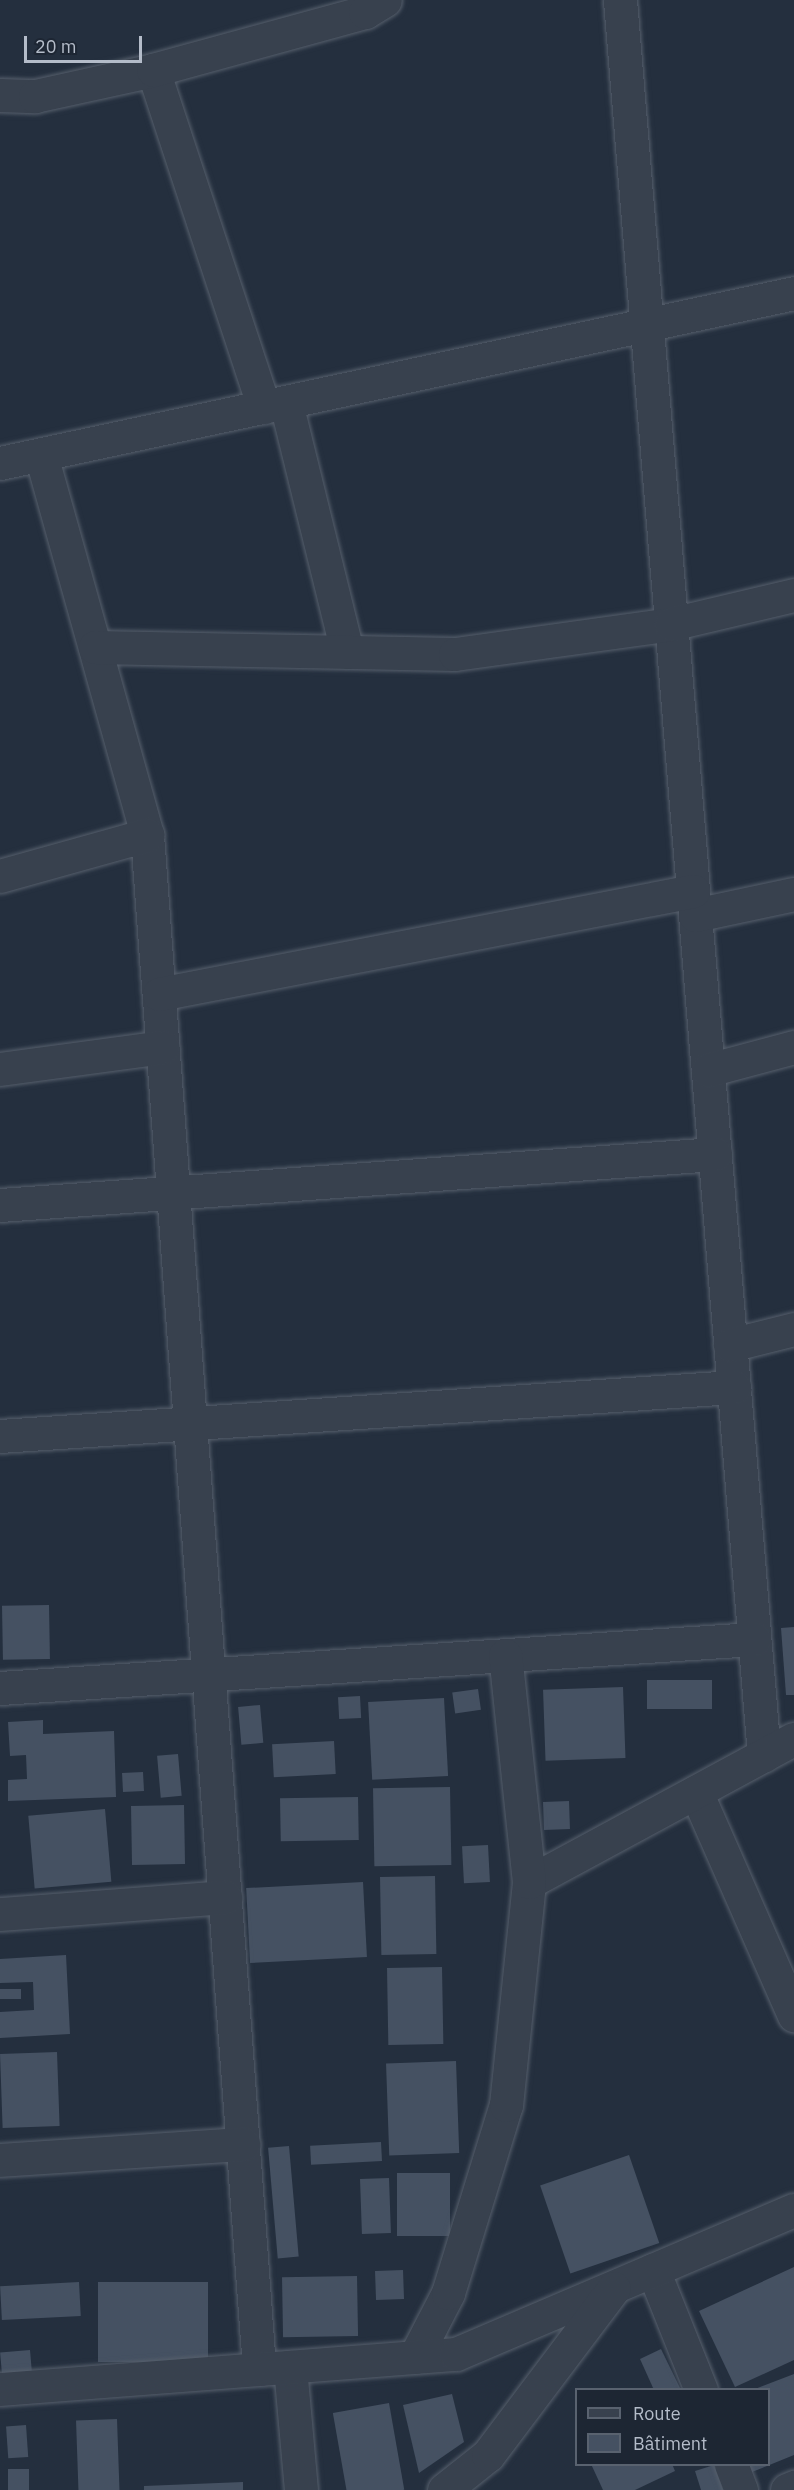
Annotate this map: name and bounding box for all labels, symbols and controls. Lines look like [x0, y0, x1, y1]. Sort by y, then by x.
scale bar [27, 24, 146, 62]
text: 20 m [35, 35, 77, 58]
legend [575, 2388, 770, 2466]
text: Route [633, 2402, 681, 2425]
text: Bâtiment [633, 2432, 707, 2455]

